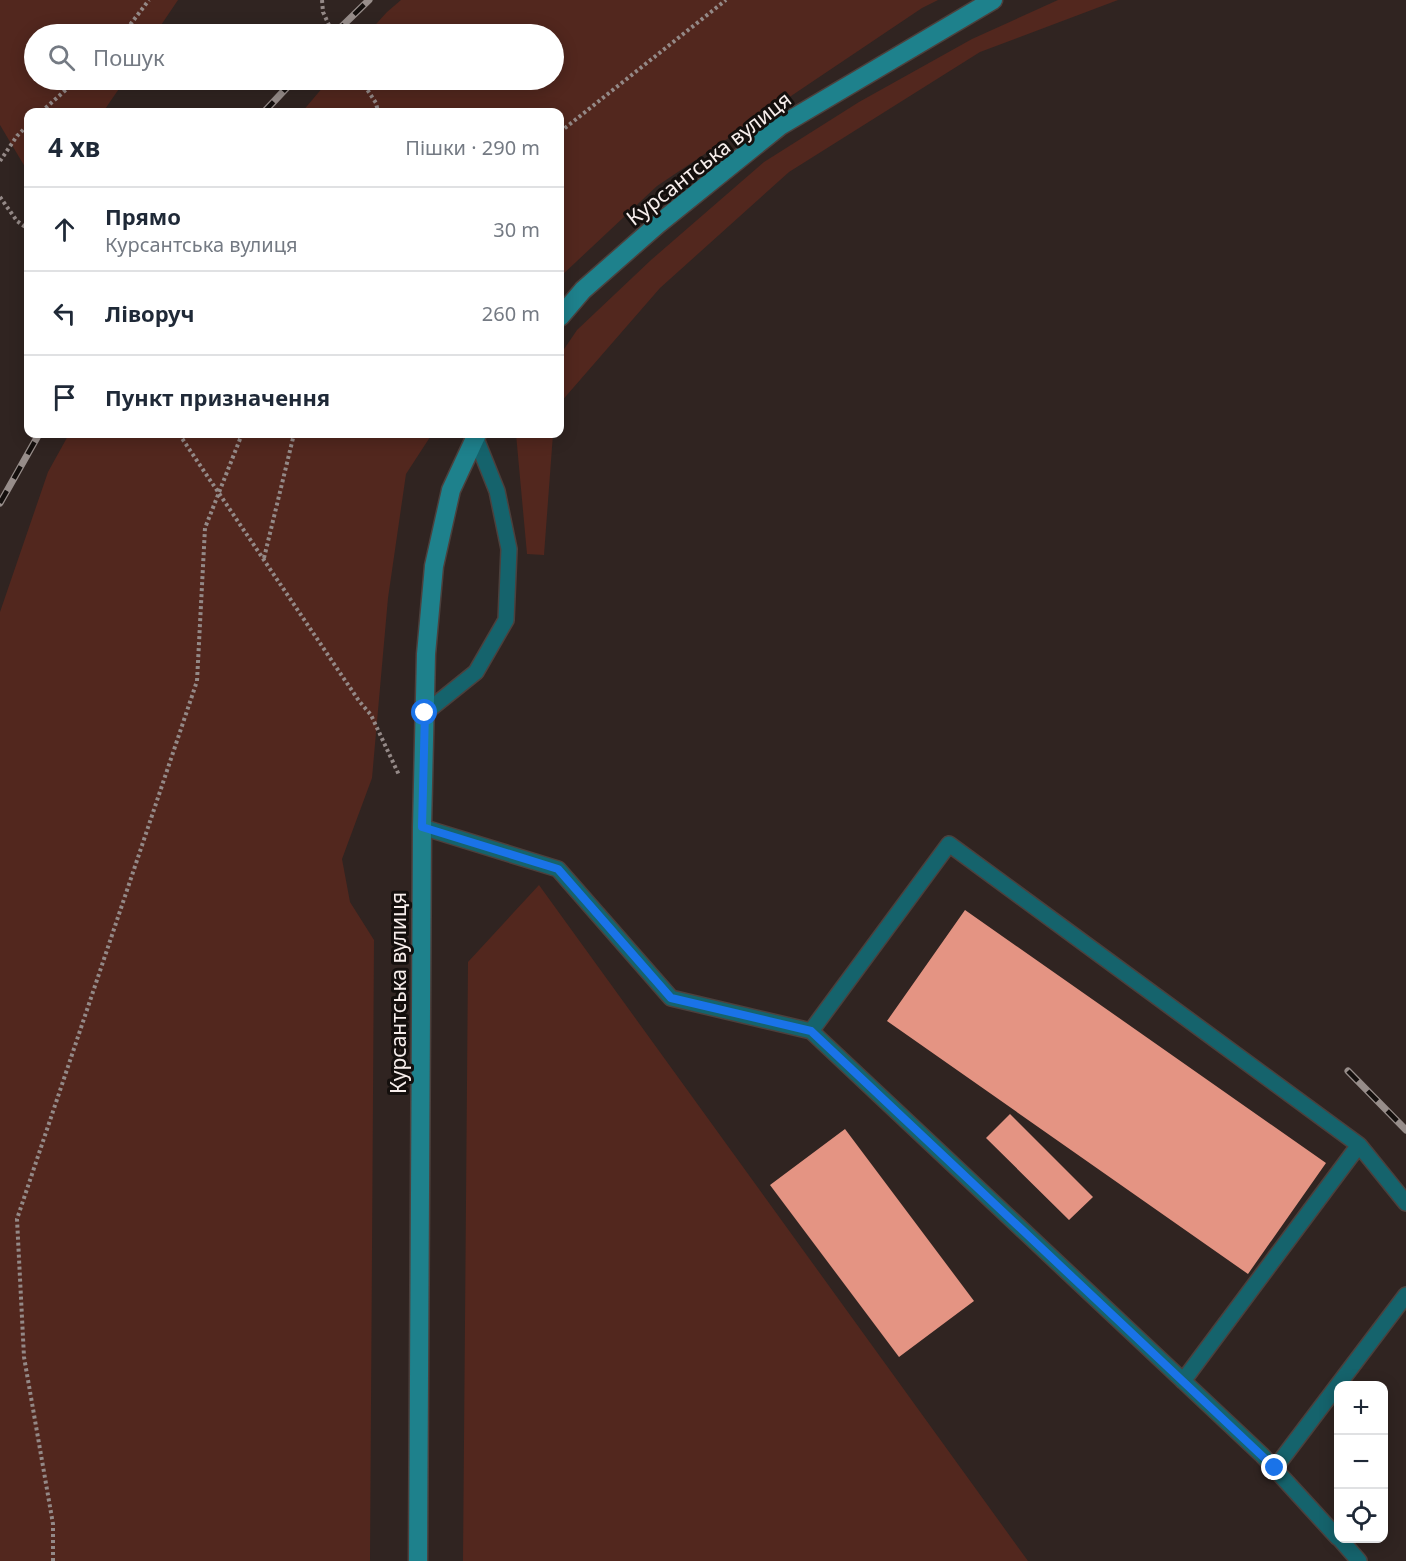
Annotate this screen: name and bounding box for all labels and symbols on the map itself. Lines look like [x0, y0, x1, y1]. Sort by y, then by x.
street label: Курсантська вулиця [620, 85, 797, 231]
route start [411, 699, 437, 725]
street label: Курсантська вулиця [384, 892, 412, 1094]
route end [1261, 1454, 1287, 1480]

